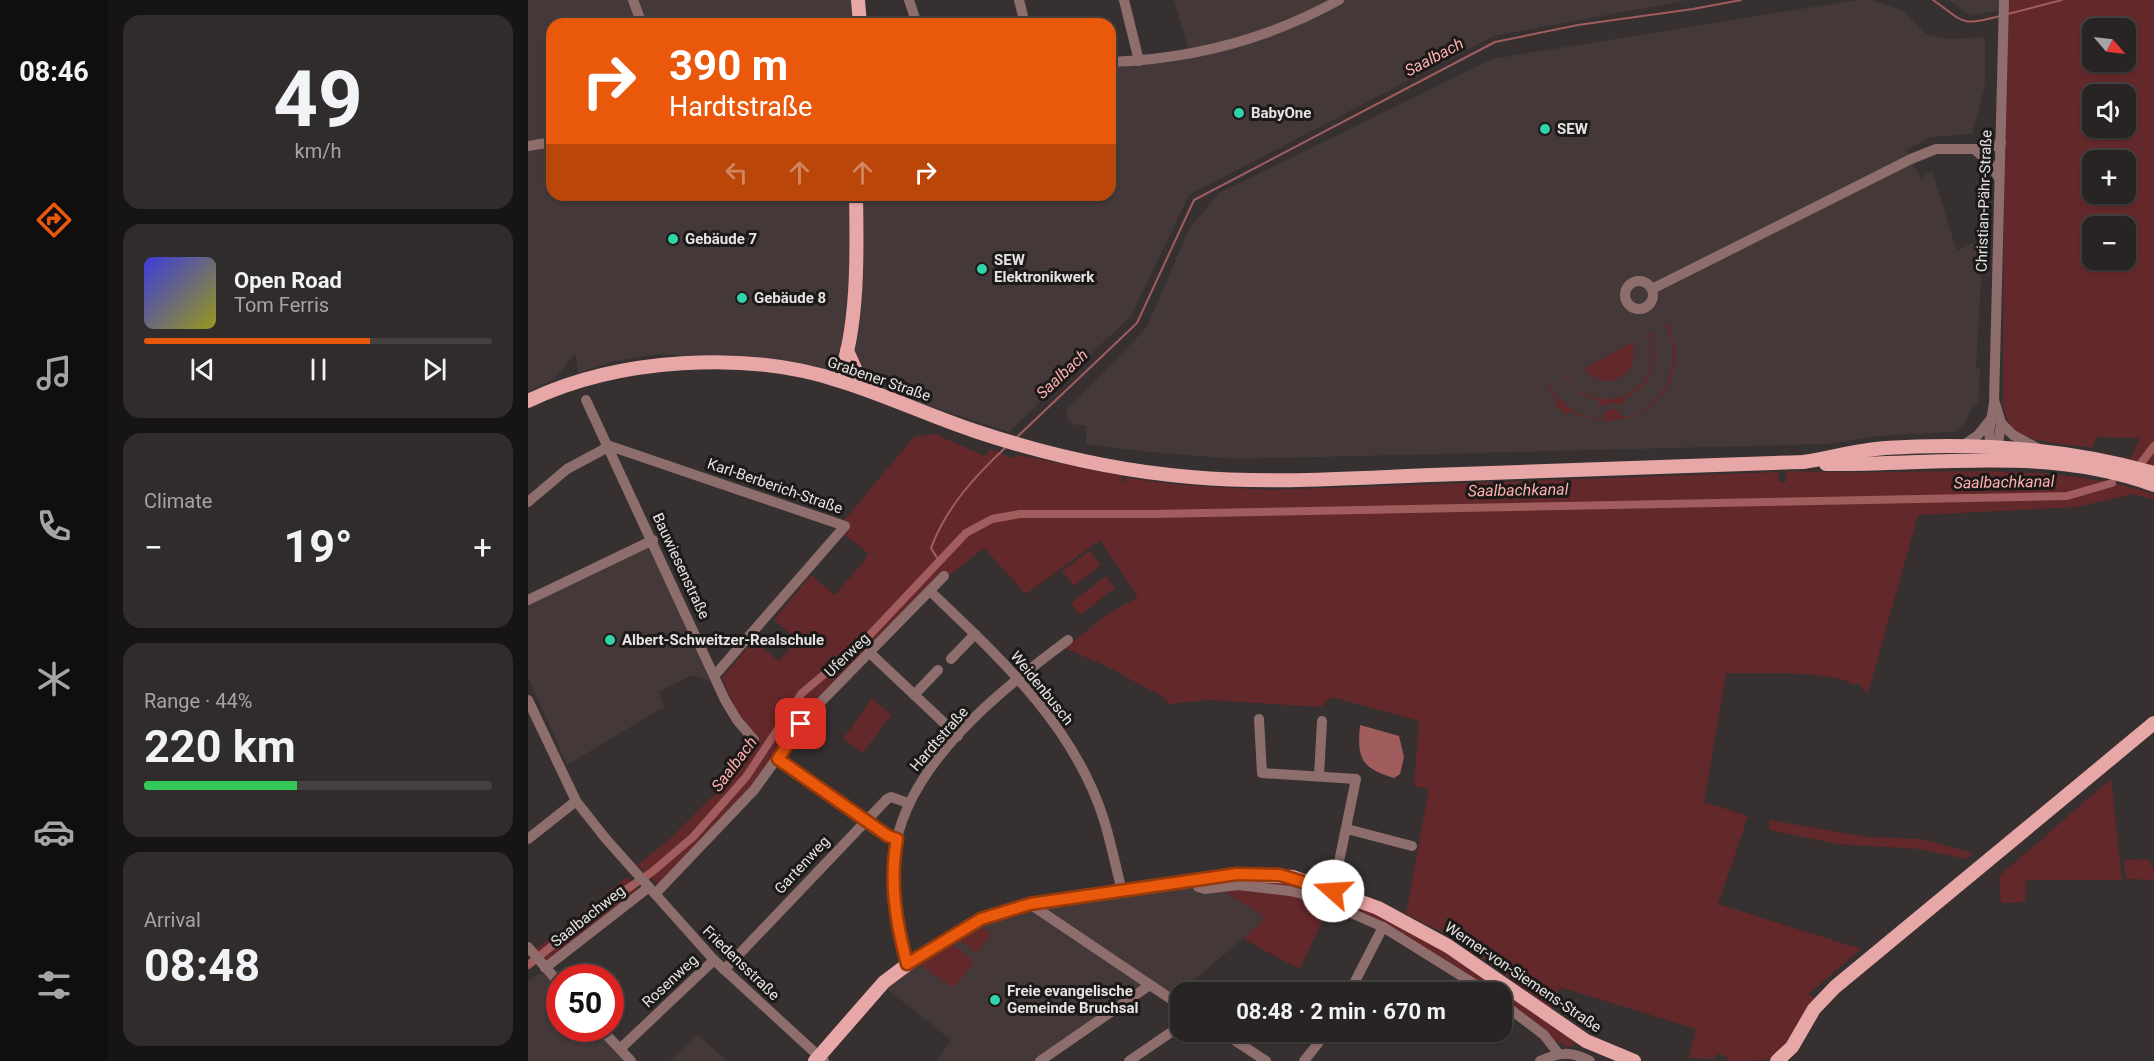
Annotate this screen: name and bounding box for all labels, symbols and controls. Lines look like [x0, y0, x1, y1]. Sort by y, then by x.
north arrow [2082, 18, 2136, 72]
map controls [2082, 18, 2136, 270]
water label: Saalbach [1401, 34, 1467, 80]
text: 390 m [669, 41, 788, 90]
icon: right [570, 42, 648, 120]
text: 49 [273, 54, 363, 145]
text: 08:46 [19, 56, 89, 88]
button: sound [2082, 84, 2136, 138]
text: Hardtstraße [669, 91, 812, 123]
place label: BabyOne [1251, 104, 1311, 122]
marker: BabyOne [1232, 106, 1246, 120]
place label: SEW [1557, 120, 1588, 138]
marker: SEW [1538, 122, 1552, 136]
street label: Christian-Pähr-Straße [1973, 130, 1995, 272]
text: km/h [295, 139, 341, 163]
button: + [2082, 150, 2136, 204]
icon: left [720, 156, 753, 189]
icon: ahead [783, 156, 816, 189]
icon: ahead [846, 156, 879, 189]
icon: right [909, 156, 942, 189]
icon: directions [33, 199, 75, 241]
button: − [2082, 216, 2136, 270]
place label: Gebäude 7 [685, 230, 757, 248]
marker: Gebäude 7 [666, 232, 680, 246]
place label: SEW Elektronikwerk [994, 251, 1095, 286]
marker: SEW Elektronikwerk [975, 262, 989, 276]
text: Open Road [234, 268, 342, 293]
place label: Gebäude 8 [754, 289, 826, 307]
marker: Gebäude 8 [735, 291, 749, 305]
text: Tom Ferris [234, 293, 329, 317]
water label: Saalbach [1032, 345, 1092, 403]
icon: music [33, 352, 75, 394]
icon: previous [186, 353, 219, 386]
icon: pause [302, 353, 335, 386]
icon: next [418, 353, 451, 386]
street label: Grabener Straße [825, 353, 933, 405]
street label: Karl-Berberich-Straße [705, 454, 845, 518]
water label: Saalbachkanal [1953, 472, 2055, 492]
water label: Saalbachkanal [1467, 480, 1569, 500]
text: Climate [144, 489, 212, 513]
icon: phone [33, 505, 75, 547]
street label: Bauwiesenstraße [649, 510, 713, 622]
text: 19° [283, 520, 353, 573]
text: − [144, 528, 163, 567]
text: + [473, 528, 492, 567]
street label: Uferweg [821, 629, 873, 681]
place label: Albert-Schweitzer-Realschule [622, 631, 824, 649]
marker: Albert-Schweitzer-Realschule [603, 633, 617, 647]
street label: Weidenbusch [1007, 647, 1077, 729]
icon: climate [33, 658, 75, 700]
text: Range · 44% [144, 689, 252, 713]
pin [775, 698, 826, 749]
street label: Hardtstraße [906, 703, 972, 775]
icon: arrive [784, 707, 817, 740]
text: 220 km [144, 720, 296, 773]
water label: Saalbach [707, 733, 761, 795]
icon: car [33, 811, 75, 853]
street label: Gartenweg [771, 832, 833, 898]
position arrow [1301, 859, 1365, 923]
street label: Saalbachweg [547, 881, 629, 951]
text: Arrival [144, 908, 201, 932]
street label: Werner-von-Siemens-Straße [1441, 918, 1605, 1036]
street label: Friedensstraße [699, 922, 783, 1004]
text: 08:48 [144, 939, 260, 992]
street label: Rosenweg [638, 951, 702, 1011]
icon: filters [33, 964, 75, 1006]
speed limit sign: 50 [546, 964, 624, 1042]
place label: Freie evangelische Gemeinde Bruchsal [1007, 982, 1138, 1017]
marker: Freie evangelische Gemeinde Bruchsal [988, 993, 1002, 1007]
text: 08:48 · 2 min · 670 m [1236, 999, 1446, 1024]

